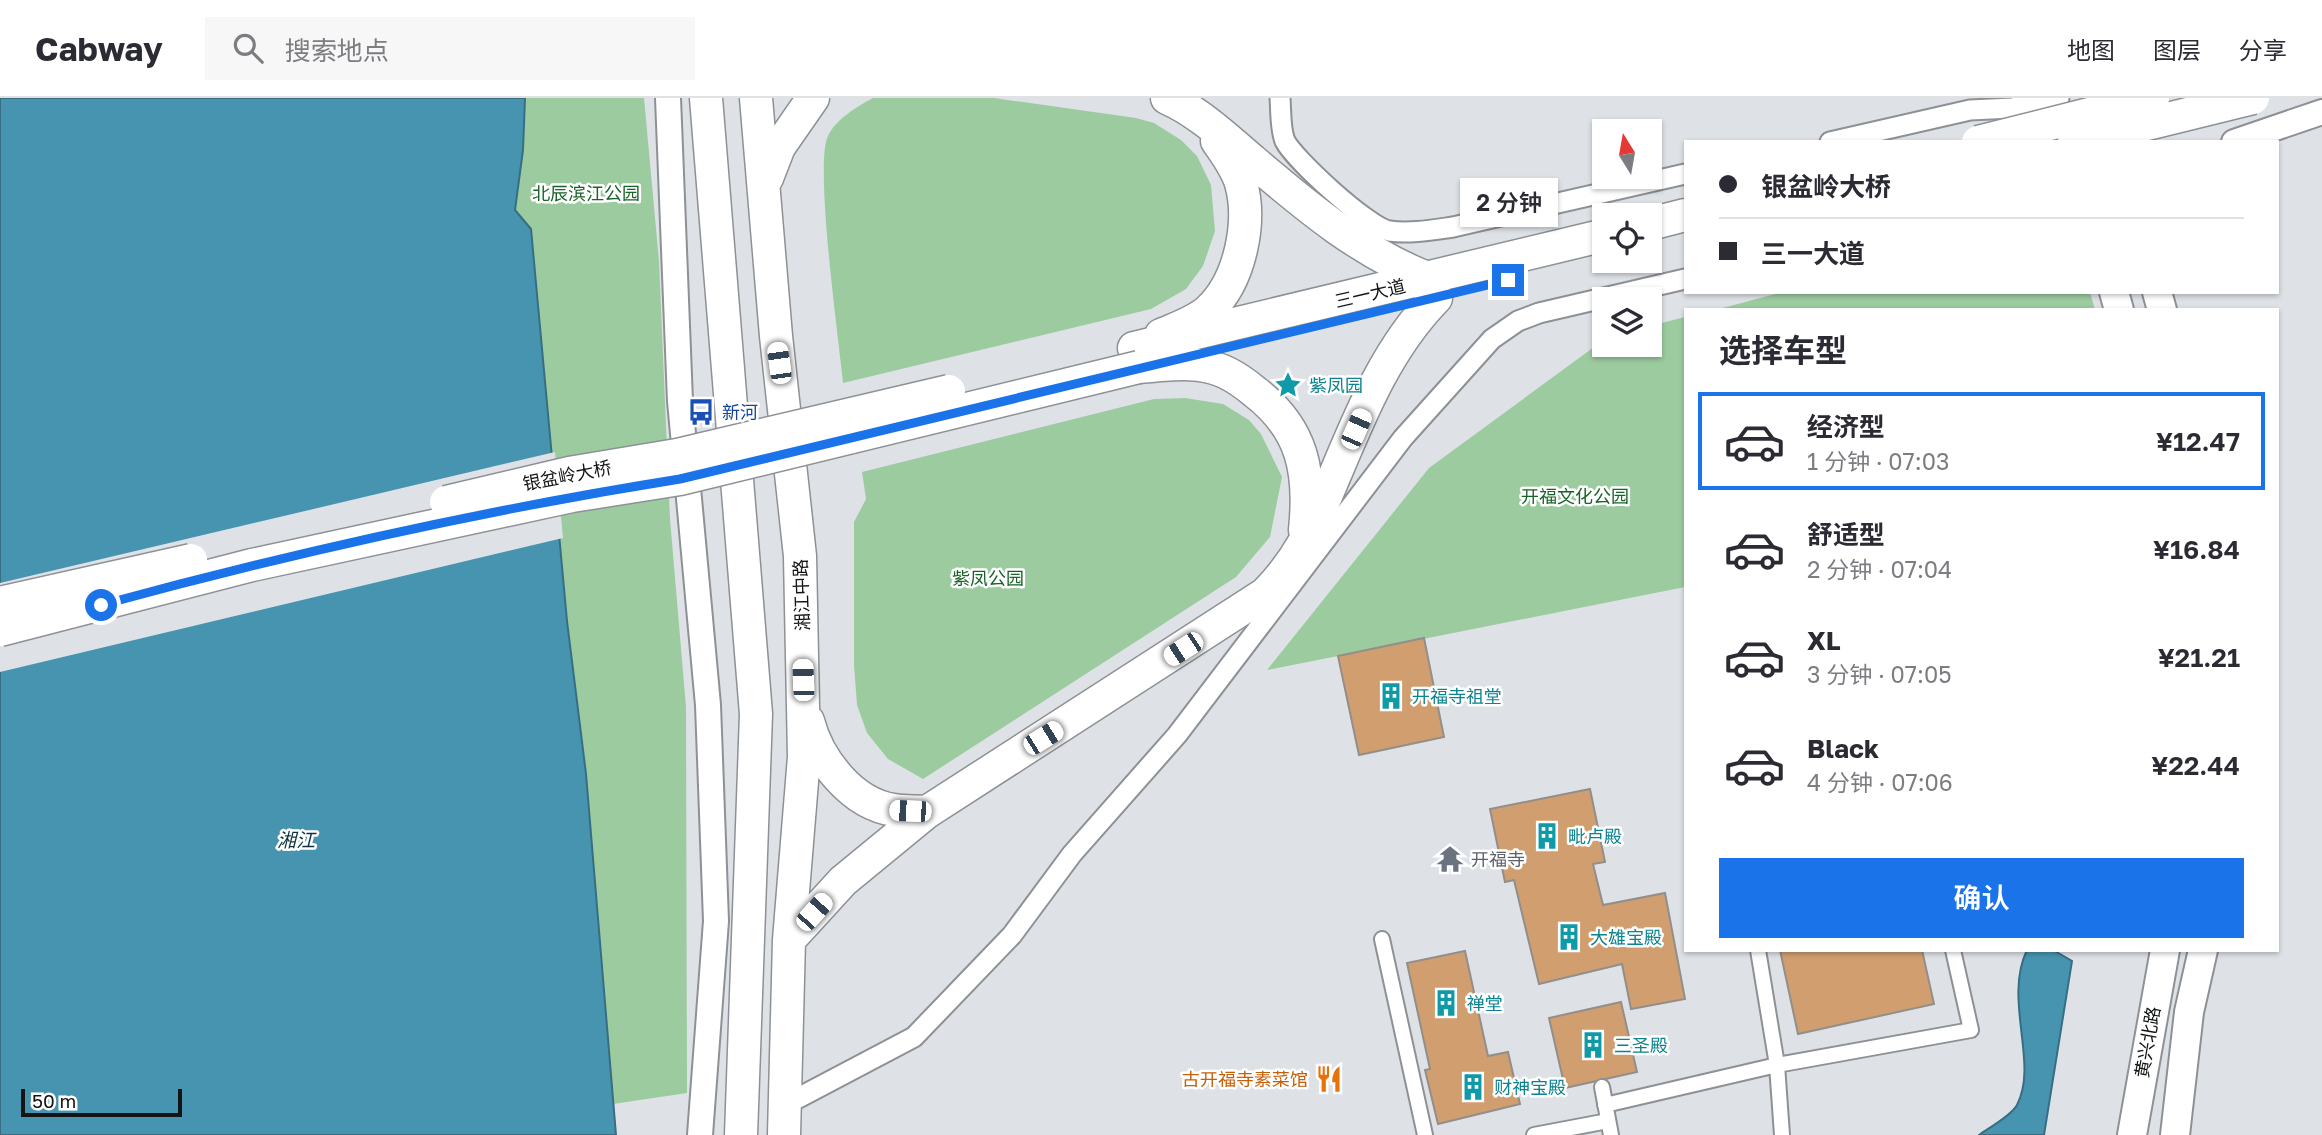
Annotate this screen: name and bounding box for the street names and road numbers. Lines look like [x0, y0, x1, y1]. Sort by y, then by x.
street label: 三一大道 [1332, 274, 1408, 312]
street label: 银盆岭大桥 [521, 456, 613, 494]
street label: 湘江中路 [789, 559, 813, 631]
street label: 黄兴北路 [2130, 1005, 2164, 1079]

